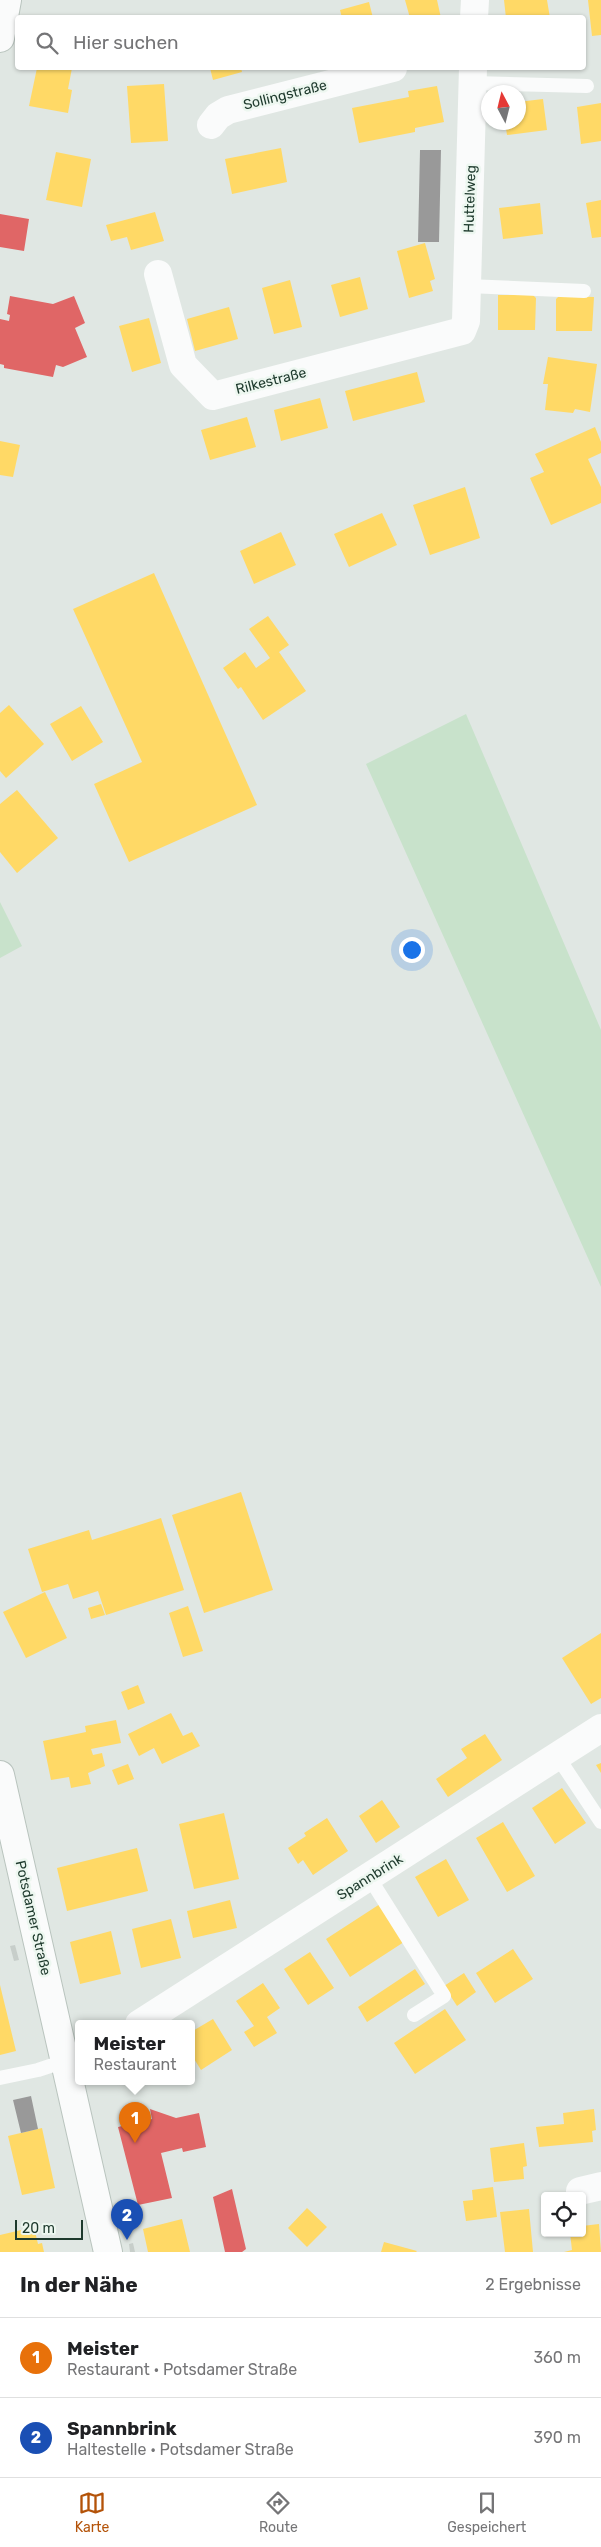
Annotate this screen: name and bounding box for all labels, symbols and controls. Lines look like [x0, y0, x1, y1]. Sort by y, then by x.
search box [15, 15, 586, 70]
icon: search [33, 29, 61, 57]
text: Hier suchen [73, 31, 179, 54]
street label: Sollingstraße [242, 76, 329, 114]
north arrow [481, 85, 526, 130]
street label: Huttelweg [460, 165, 480, 233]
street label: Rilkestraße [234, 364, 308, 398]
your location [399, 937, 425, 963]
street label: Spannbrink [334, 1850, 407, 1904]
street label: Potsdamer Straße [12, 1859, 55, 1977]
popup [75, 2020, 195, 2085]
text: Meister [94, 2032, 165, 2055]
text: Restaurant [94, 2055, 176, 2074]
pin: 1 [119, 2102, 151, 2143]
map controls [541, 2192, 586, 2237]
button: locate [541, 2192, 586, 2237]
pin: 2 [111, 2199, 143, 2240]
scale bar [15, 2217, 82, 2240]
text: 20 m [22, 2220, 55, 2237]
text: In der Nähe [20, 2272, 138, 2297]
text: 2 Ergebnisse [485, 2275, 581, 2294]
text: Meister [67, 2337, 139, 2360]
text: 1 [32, 2348, 40, 2367]
text: 360 m [533, 2348, 581, 2367]
text: Restaurant · Potsdamer Straße [67, 2360, 297, 2379]
text: Spannbrink [67, 2417, 177, 2440]
text: 2 [31, 2428, 41, 2447]
text: 390 m [534, 2428, 581, 2447]
text: Haltestelle · Potsdamer Straße [67, 2440, 294, 2459]
tab: Karte [75, 2489, 109, 2536]
tab: Route [259, 2489, 298, 2536]
tab: Gespeichert [447, 2489, 526, 2536]

